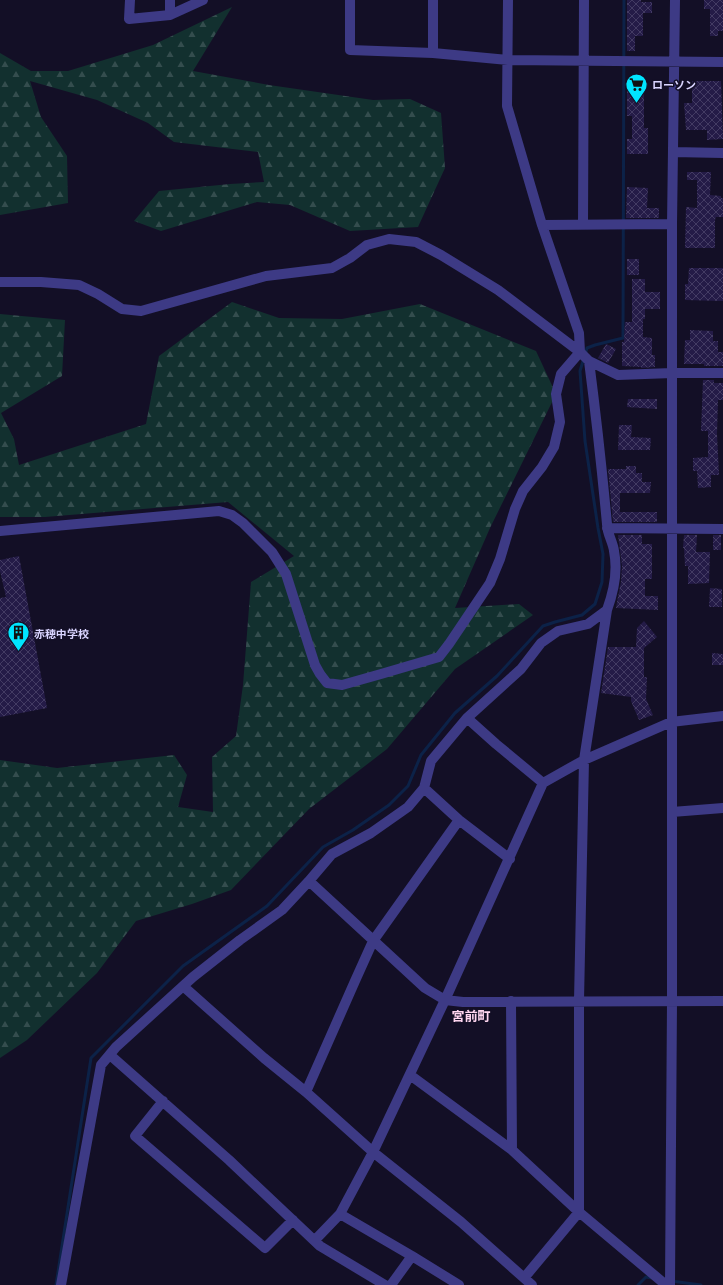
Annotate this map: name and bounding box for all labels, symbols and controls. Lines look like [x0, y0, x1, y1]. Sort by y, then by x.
supermarket icon: ローソン [623, 71, 649, 104]
place label: ローソン [652, 78, 696, 91]
building icon: 赤穂中学校 [6, 620, 32, 653]
place label: 赤穂中学校 [34, 627, 89, 640]
district label: 宮前町 [451, 1008, 491, 1024]

